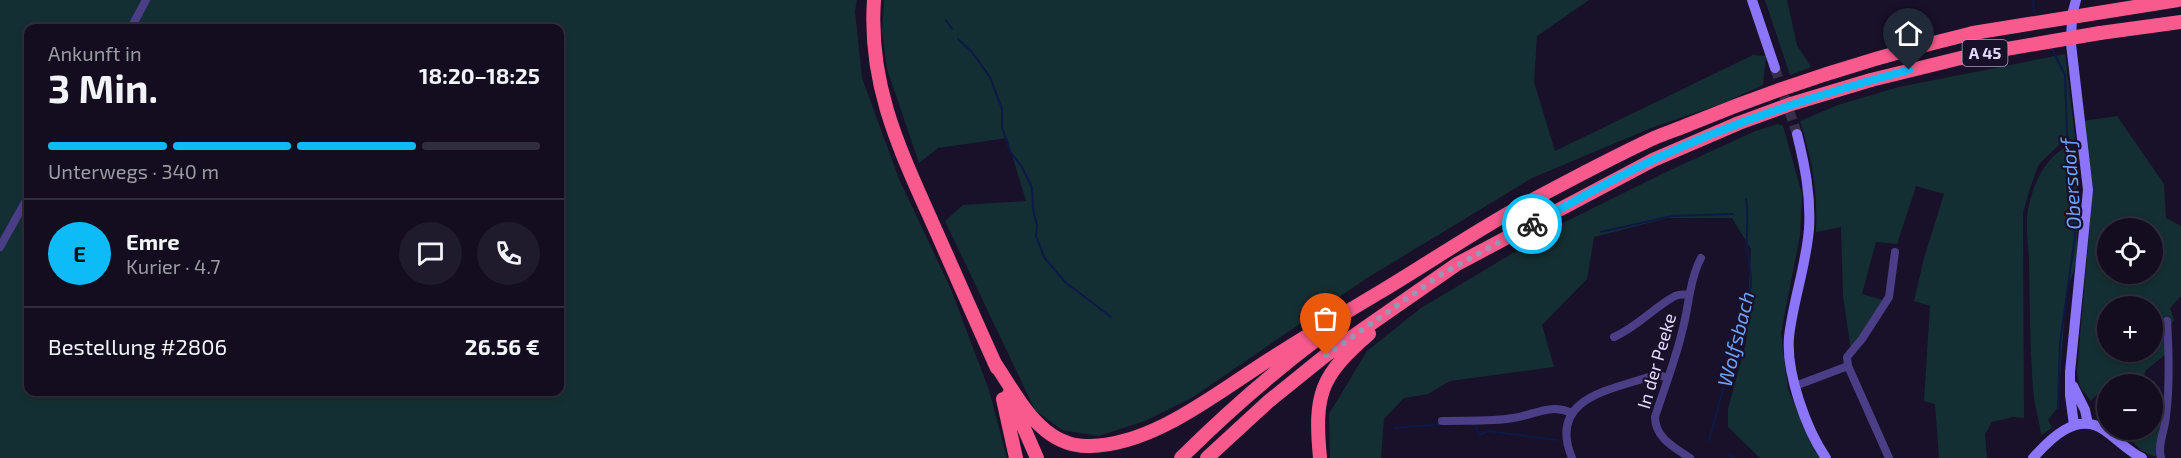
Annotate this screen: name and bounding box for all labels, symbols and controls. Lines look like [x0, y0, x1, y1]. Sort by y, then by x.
pin [1883, 8, 1934, 70]
icon: home [1892, 17, 1925, 50]
road number: A 45 [1962, 40, 2008, 66]
text: Ankunft in [48, 41, 142, 65]
text: 18:20–18:25 [419, 62, 540, 88]
text: 3 Min. [48, 64, 158, 111]
water label: Obersdorf [2055, 136, 2085, 231]
text: Unterwegs · 340 m [48, 159, 219, 183]
courier [1502, 194, 1562, 254]
icon: bike [1516, 208, 1549, 241]
map controls [2097, 218, 2163, 440]
button: locate [2097, 218, 2163, 284]
button: chat [399, 222, 462, 285]
button: phone [477, 222, 540, 285]
text: Emre [126, 228, 180, 254]
text: E [73, 240, 86, 266]
text: Kurier · 4.7 [126, 254, 221, 278]
water label: Wolfsbach [1712, 289, 1758, 389]
pin [1300, 293, 1351, 355]
button: + [2097, 296, 2163, 362]
icon: bag [1309, 302, 1342, 335]
street label: In der Peeke [1632, 310, 1680, 411]
text: Bestellung #2806 [48, 333, 227, 359]
text: 26.56 € [465, 333, 540, 359]
button: − [2097, 374, 2163, 440]

